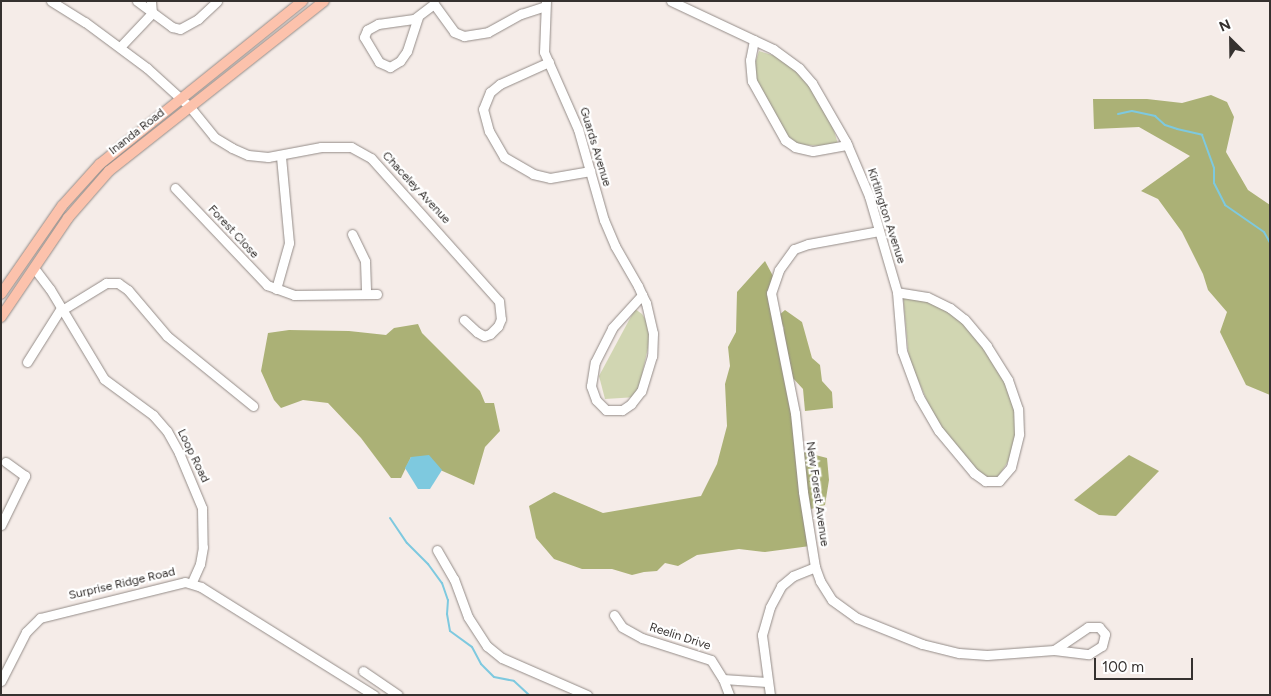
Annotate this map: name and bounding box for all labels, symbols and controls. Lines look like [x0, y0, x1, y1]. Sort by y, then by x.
north arrow [1206, 15, 1256, 65]
text: N [1217, 16, 1233, 36]
street label: Inanda Road [106, 106, 168, 158]
street label: Guards Avenue [576, 106, 614, 188]
street label: Chaceley Avenue [379, 149, 453, 227]
street label: Kirtlington Avenue [864, 166, 908, 266]
street label: Forest Close [205, 202, 261, 262]
street label: Loop Road [174, 427, 212, 485]
street label: New Forest Avenue [803, 441, 831, 547]
street label: Surprise Ridge Road [67, 565, 177, 603]
street label: Reelin Drive [648, 620, 712, 654]
scale bar [1096, 648, 1195, 680]
text: 100 m [1102, 658, 1144, 676]

